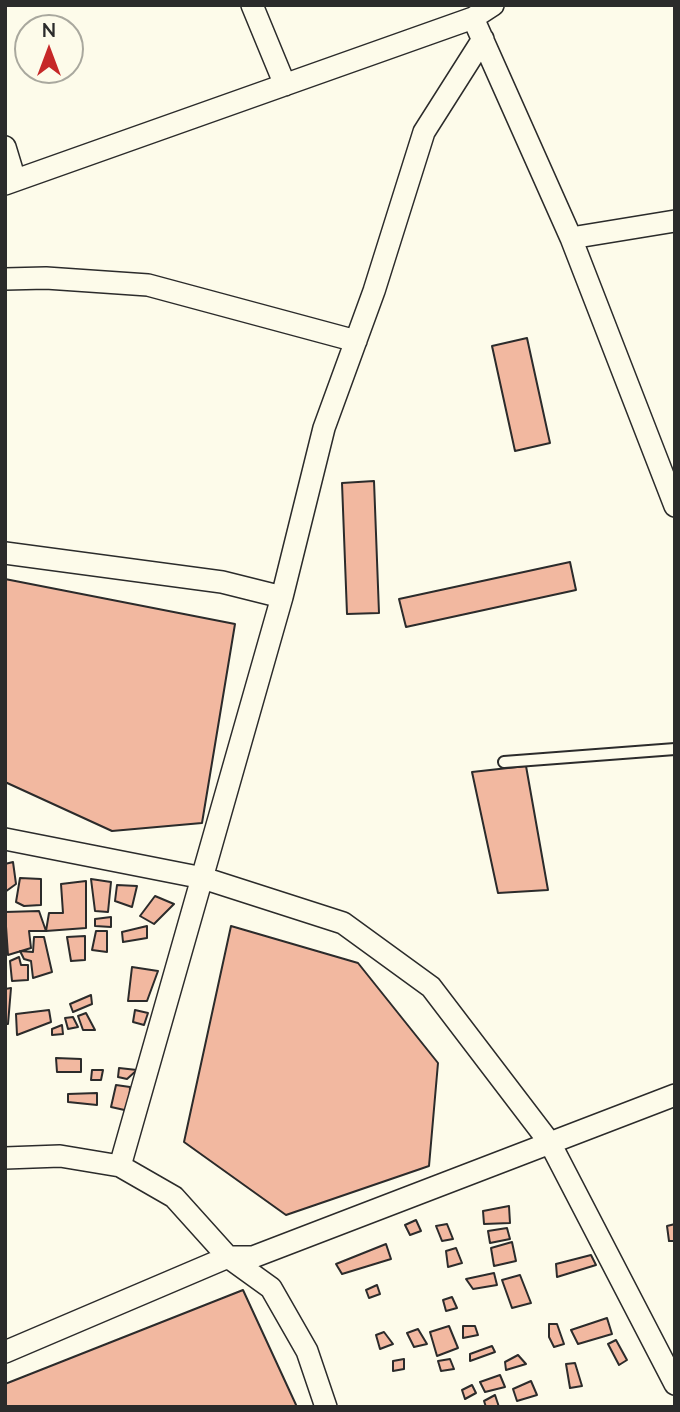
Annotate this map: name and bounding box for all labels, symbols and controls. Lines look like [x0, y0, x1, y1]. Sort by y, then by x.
north arrow [14, 14, 84, 84]
text: N [42, 18, 56, 42]

